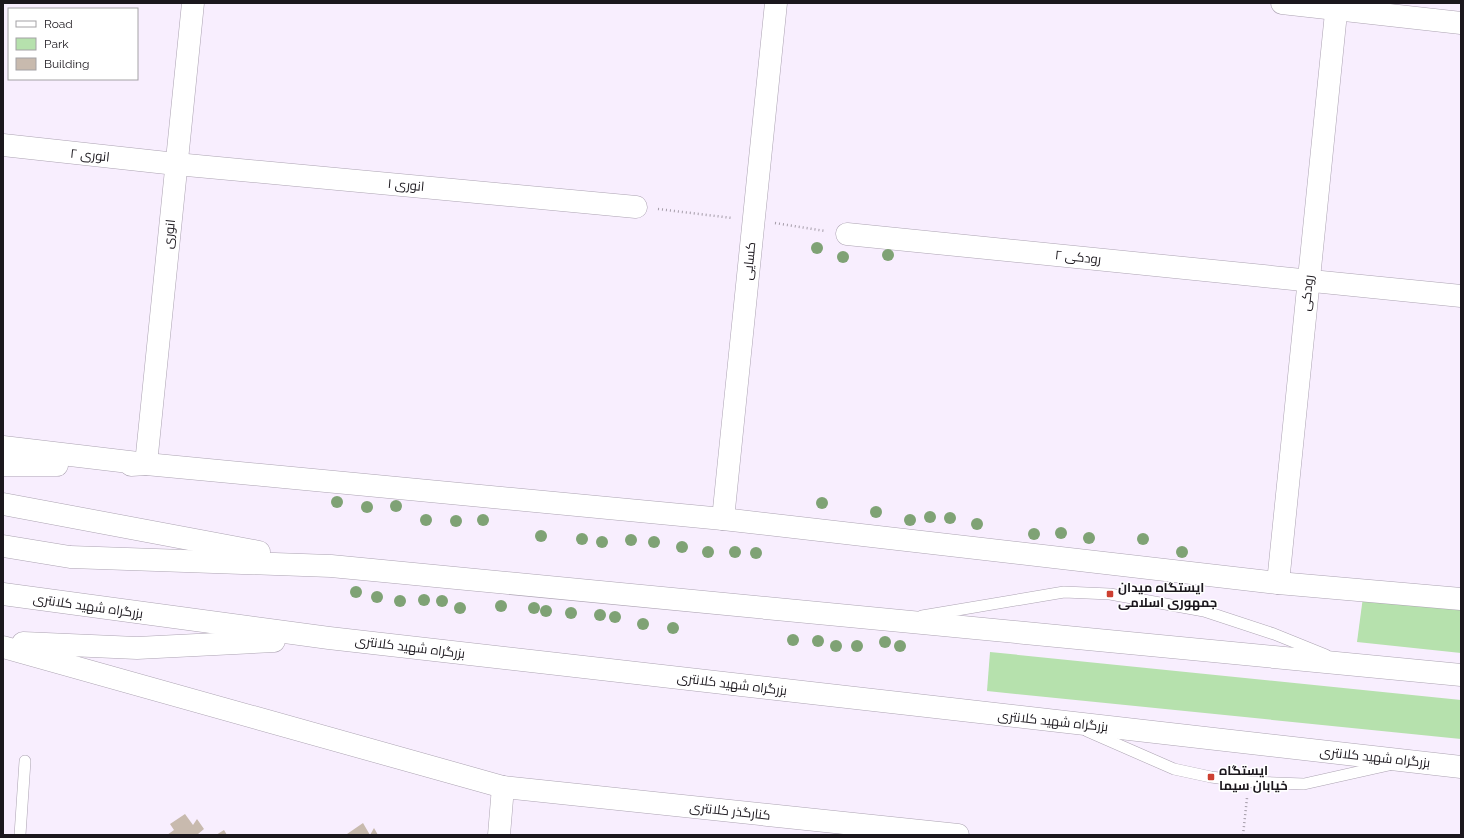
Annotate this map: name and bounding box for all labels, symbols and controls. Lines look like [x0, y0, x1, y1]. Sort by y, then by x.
legend [8, 8, 138, 80]
text: Road [44, 17, 73, 31]
text: Park [44, 37, 69, 51]
text: Building [44, 57, 90, 71]
street label: انوری ۲ [69, 145, 111, 165]
street label: انوری ۱ [387, 176, 425, 194]
street label: انوری [160, 219, 178, 249]
street label: کسایی [740, 241, 758, 281]
street label: رودکی ۲ [1054, 247, 1102, 267]
street label: رودکی [1298, 274, 1316, 312]
place label: ایستگاه میدان جمهوری اسلامی [1118, 580, 1217, 611]
marker: ایستگاه میدان جمهوری اسلامی [1105, 589, 1115, 599]
street label: بزرگراه شهید کلانتری [32, 591, 144, 621]
street label: بزرگراه شهید کلانتری [354, 633, 466, 661]
street label: بزرگراه شهید کلانتری [676, 670, 788, 698]
street label: بزرگراه شهید کلانتری [997, 708, 1109, 734]
street label: بزرگراه شهید کلانتری [1319, 744, 1431, 770]
place label: ایستگاه خیابان سیما [1219, 763, 1288, 793]
marker: ایستگاه خیابان سیما [1206, 772, 1216, 782]
street label: کنارگذر کلانتری [689, 799, 771, 823]

